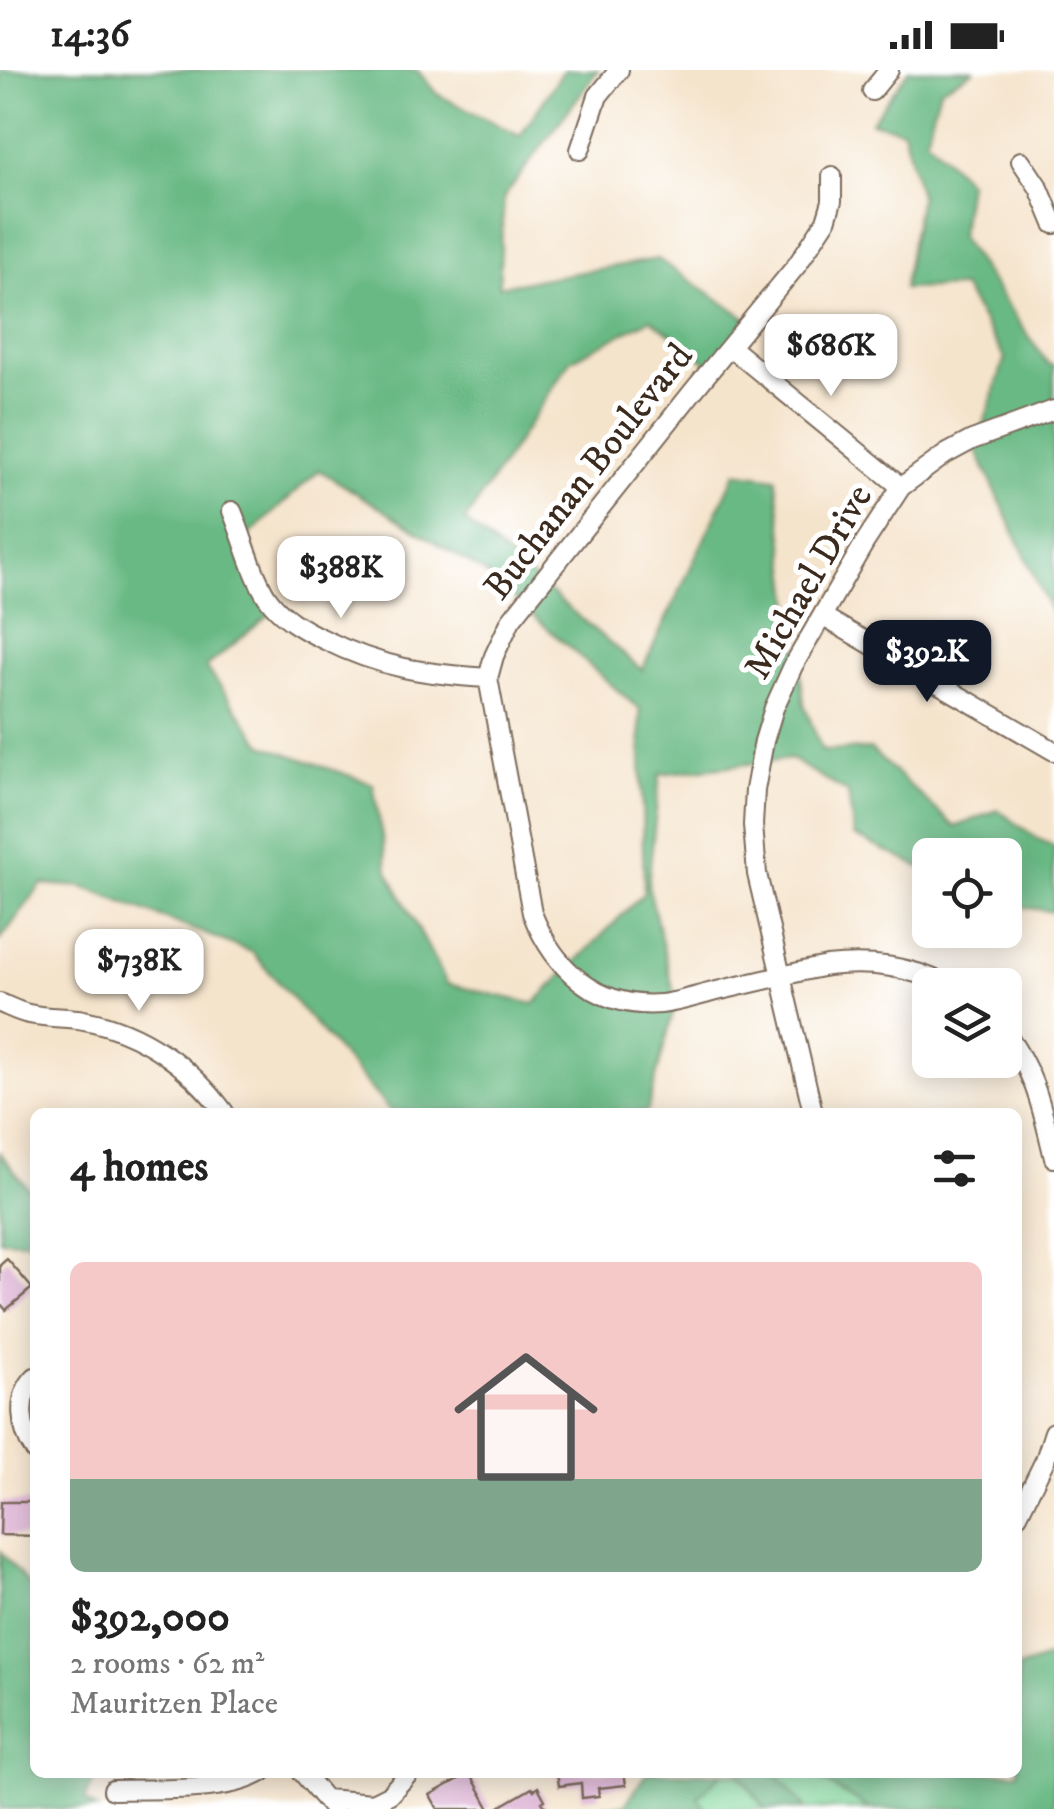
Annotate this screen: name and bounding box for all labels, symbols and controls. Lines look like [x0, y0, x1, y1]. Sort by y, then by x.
text: 14:36 [50, 11, 130, 59]
pin: $686K [761, 314, 901, 399]
text: $686K [786, 326, 876, 366]
street label: Buchanan Boulevard [474, 334, 704, 610]
street label: Michael Drive [734, 476, 884, 688]
pin: $388K [271, 536, 411, 621]
text: $388K [299, 548, 383, 588]
pin: $392K [857, 620, 997, 705]
text: $392K [885, 632, 969, 672]
map controls [912, 838, 1022, 1078]
button: locate [912, 838, 1022, 948]
pin: $738K [69, 929, 209, 1014]
text: $738K [97, 941, 181, 981]
button: layers [912, 968, 1022, 1078]
icon: filters [927, 1141, 982, 1196]
text: 4 homes [70, 1142, 208, 1194]
icon: home [436, 1327, 616, 1507]
text: $392,000 [70, 1592, 230, 1644]
text: 2 rooms · 62 m² [70, 1644, 264, 1684]
text: Mauritzen Place [70, 1684, 278, 1724]

